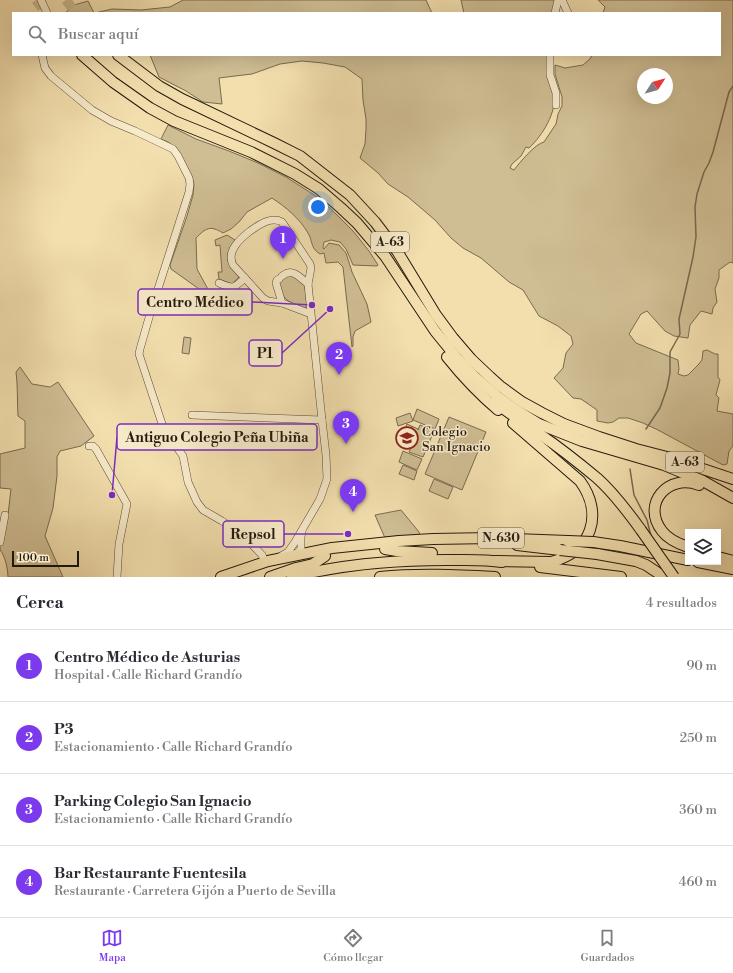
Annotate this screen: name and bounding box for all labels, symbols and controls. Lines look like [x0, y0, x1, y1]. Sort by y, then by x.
search box [12, 12, 721, 56]
icon: search [26, 23, 48, 45]
text: Buscar aquí [58, 25, 139, 44]
north arrow [637, 68, 673, 104]
your location [308, 197, 328, 217]
pin: 1 [270, 226, 296, 259]
road number: A-63 [371, 232, 409, 252]
callout: Centro Médico [138, 289, 252, 315]
text: Centro Médico [146, 294, 244, 312]
callout: P1 [249, 340, 282, 366]
pin: 2 [326, 342, 352, 375]
text: P1 [257, 345, 274, 363]
pin: 3 [333, 411, 359, 444]
callout: Antiguo Colegio Peña Ubiña [117, 424, 317, 450]
place label: Colegio San Ignacio [422, 424, 491, 455]
school or university icon: Colegio San Ignacio [394, 425, 420, 451]
text: Antiguo Colegio Peña Ubiña [124, 429, 309, 447]
road number: A-63 [666, 452, 704, 472]
pin: 4 [340, 479, 366, 512]
callout: Repsol [223, 521, 284, 547]
text: Repsol [230, 526, 276, 544]
road number: N-630 [478, 528, 524, 548]
map controls [685, 529, 721, 565]
button: layers [685, 529, 721, 565]
scale bar [12, 549, 79, 568]
text: 100 m [18, 551, 49, 565]
text: Cerca [16, 592, 64, 614]
text: 4 resultados [646, 595, 717, 611]
text: Centro Médico de Asturias [54, 648, 240, 667]
text: 1 [26, 658, 32, 674]
text: 90 m [686, 658, 717, 674]
text: Hospital · Calle Richard Grandío [54, 667, 242, 683]
text: P3 [54, 720, 74, 739]
text: 2 [25, 730, 33, 746]
text: 250 m [680, 730, 717, 746]
text: Estacionamiento · Calle Richard Grandío [54, 739, 292, 755]
text: Parking Colegio San Ignacio [54, 792, 252, 811]
text: 3 [25, 802, 33, 818]
text: 360 m [679, 802, 717, 818]
text: Estacionamiento · Calle Richard Grandío [54, 811, 292, 827]
text: Bar Restaurante Fuentesila [54, 864, 247, 883]
text: 4 [25, 874, 33, 890]
text: 460 m [679, 874, 717, 890]
text: Restaurante · Carretera Gijón a Puerto de Sevilla [54, 883, 336, 899]
tab: Mapa [99, 927, 126, 965]
tab: Cómo llegar [323, 927, 383, 965]
tab: Guardados [581, 927, 634, 965]

